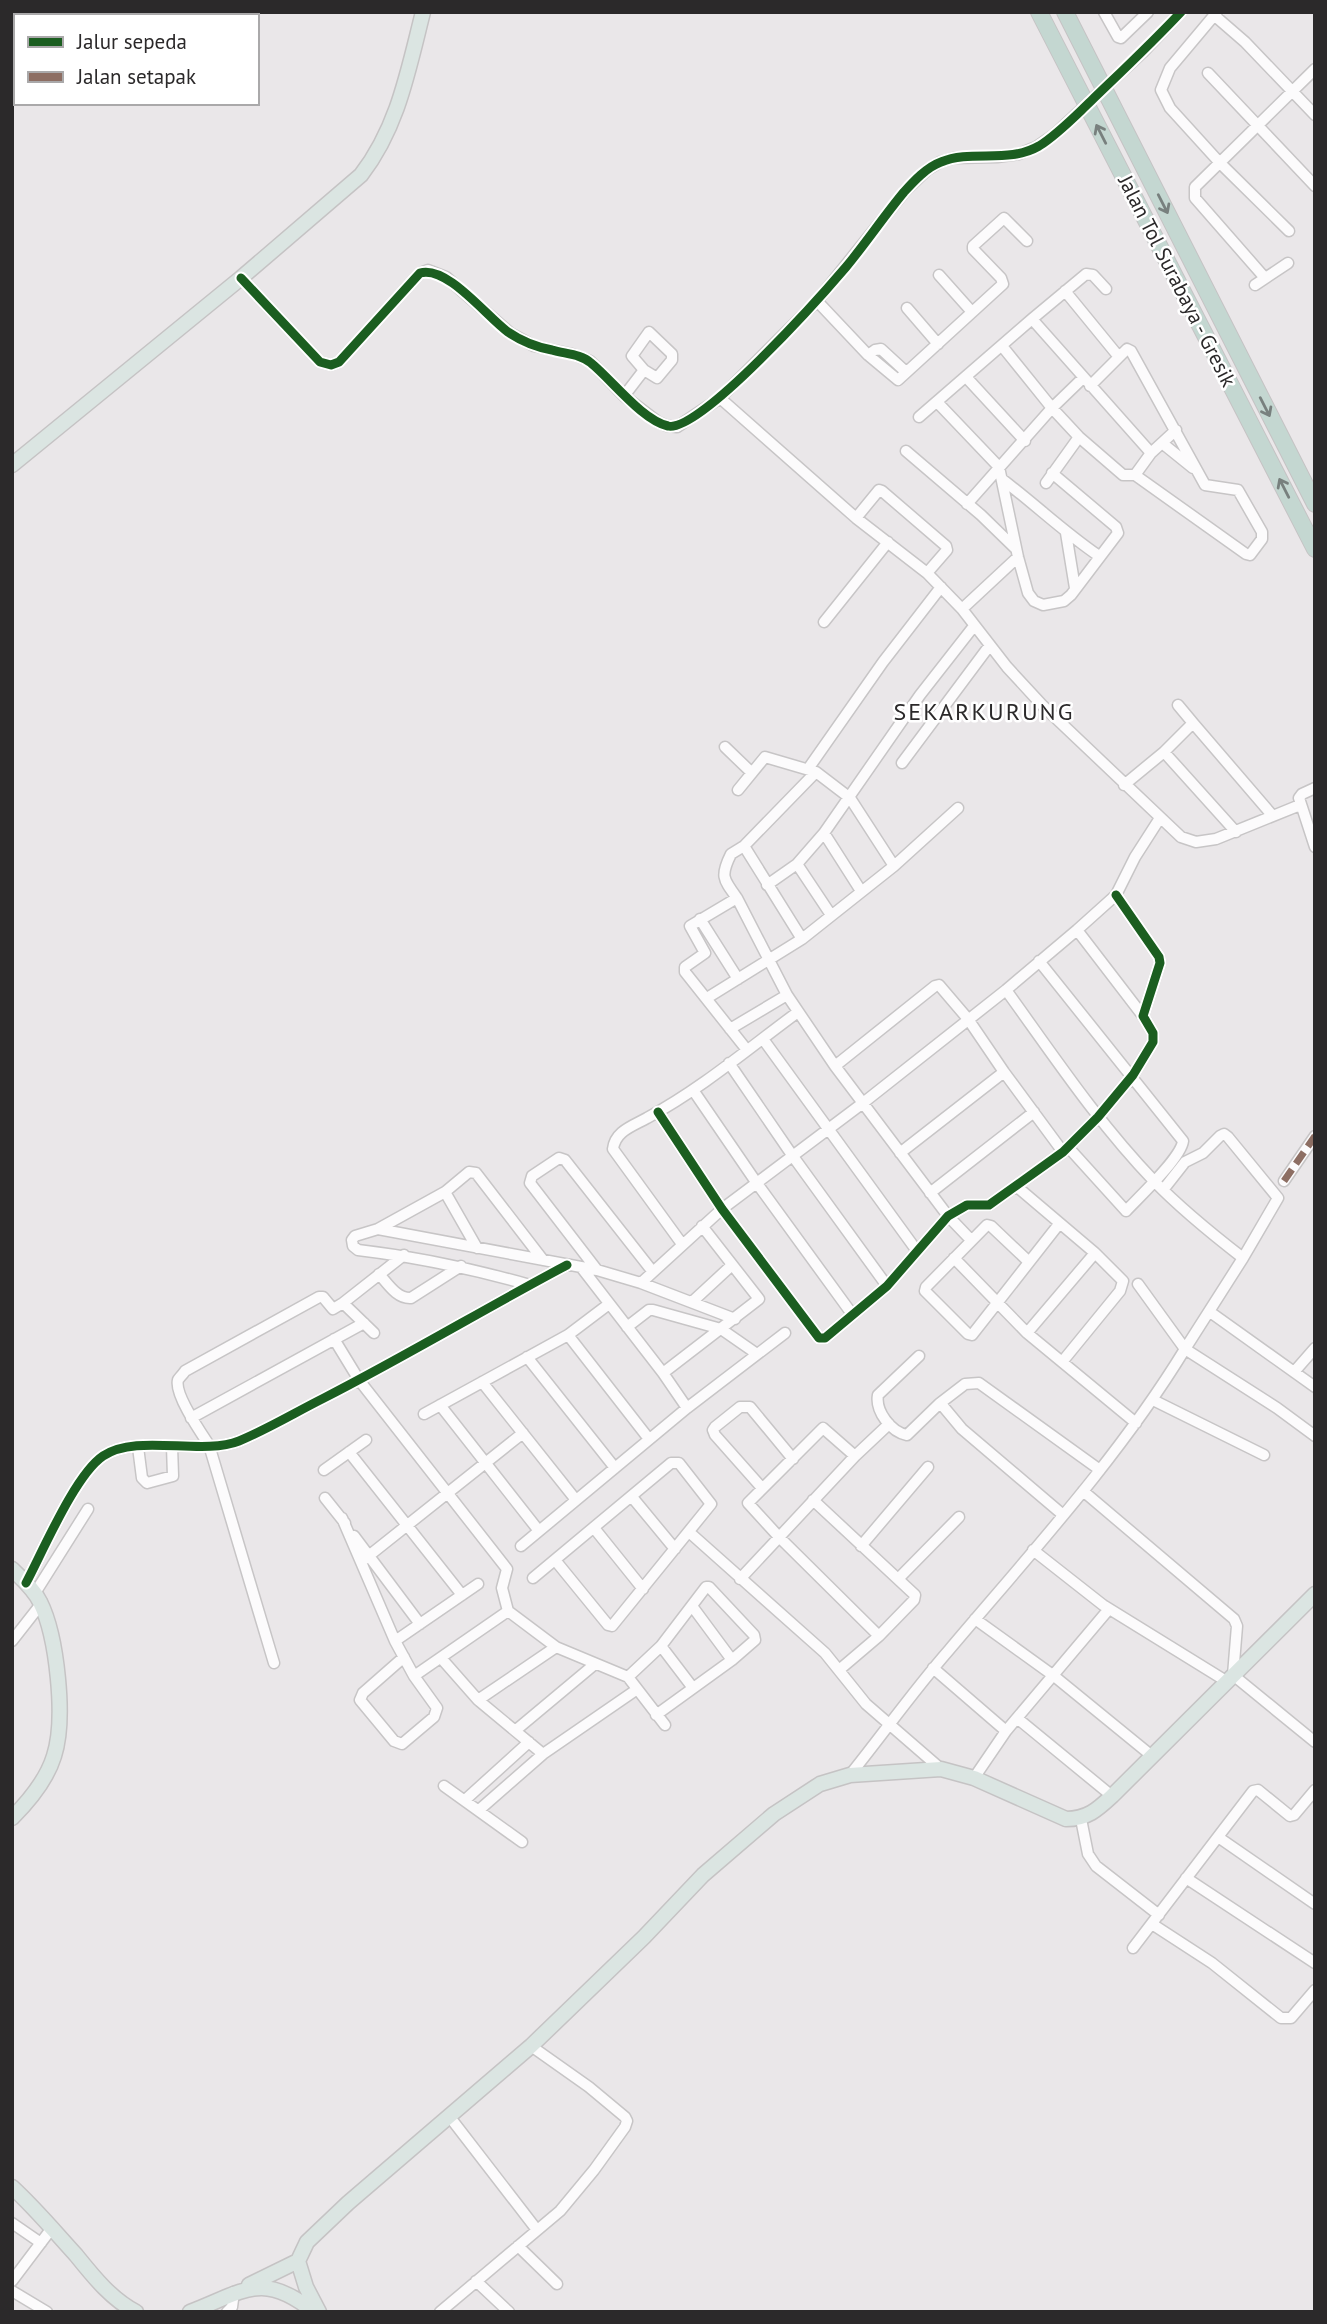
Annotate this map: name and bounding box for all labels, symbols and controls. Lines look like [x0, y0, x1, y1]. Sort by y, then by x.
legend [14, 14, 259, 105]
text: Jalur sepeda [76, 28, 187, 55]
text: Jalan setapak [76, 63, 196, 90]
one-way arrow [1093, 124, 1107, 145]
street label: Jalan Tol Surabaya - Gresik [1112, 169, 1243, 391]
one-way arrow [1157, 193, 1170, 214]
one-way arrow [1259, 396, 1273, 417]
one-way arrow [1276, 479, 1290, 499]
district label: SEKARKURUNG [894, 696, 1074, 727]

